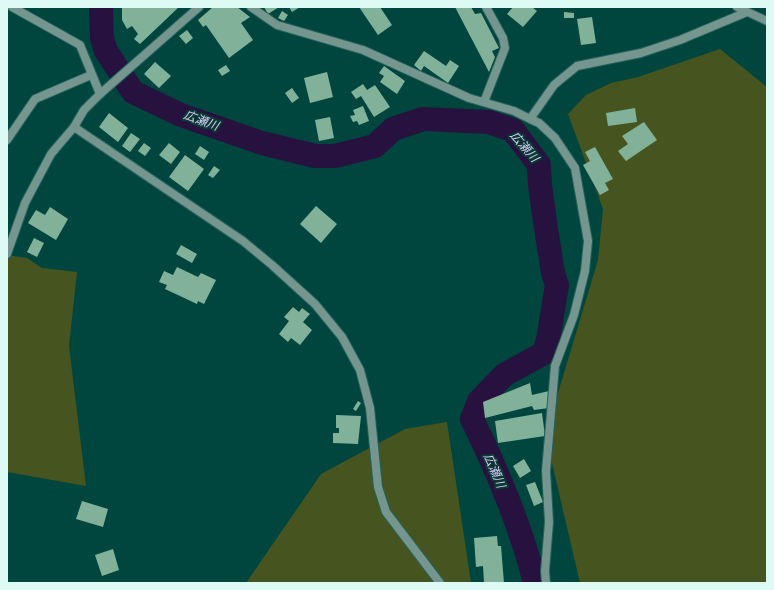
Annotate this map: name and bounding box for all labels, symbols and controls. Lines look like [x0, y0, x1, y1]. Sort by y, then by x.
water label: 広瀬川 [182, 108, 220, 134]
water label: 広瀬川 [507, 129, 541, 165]
water label: 広瀬川 [480, 452, 508, 490]

